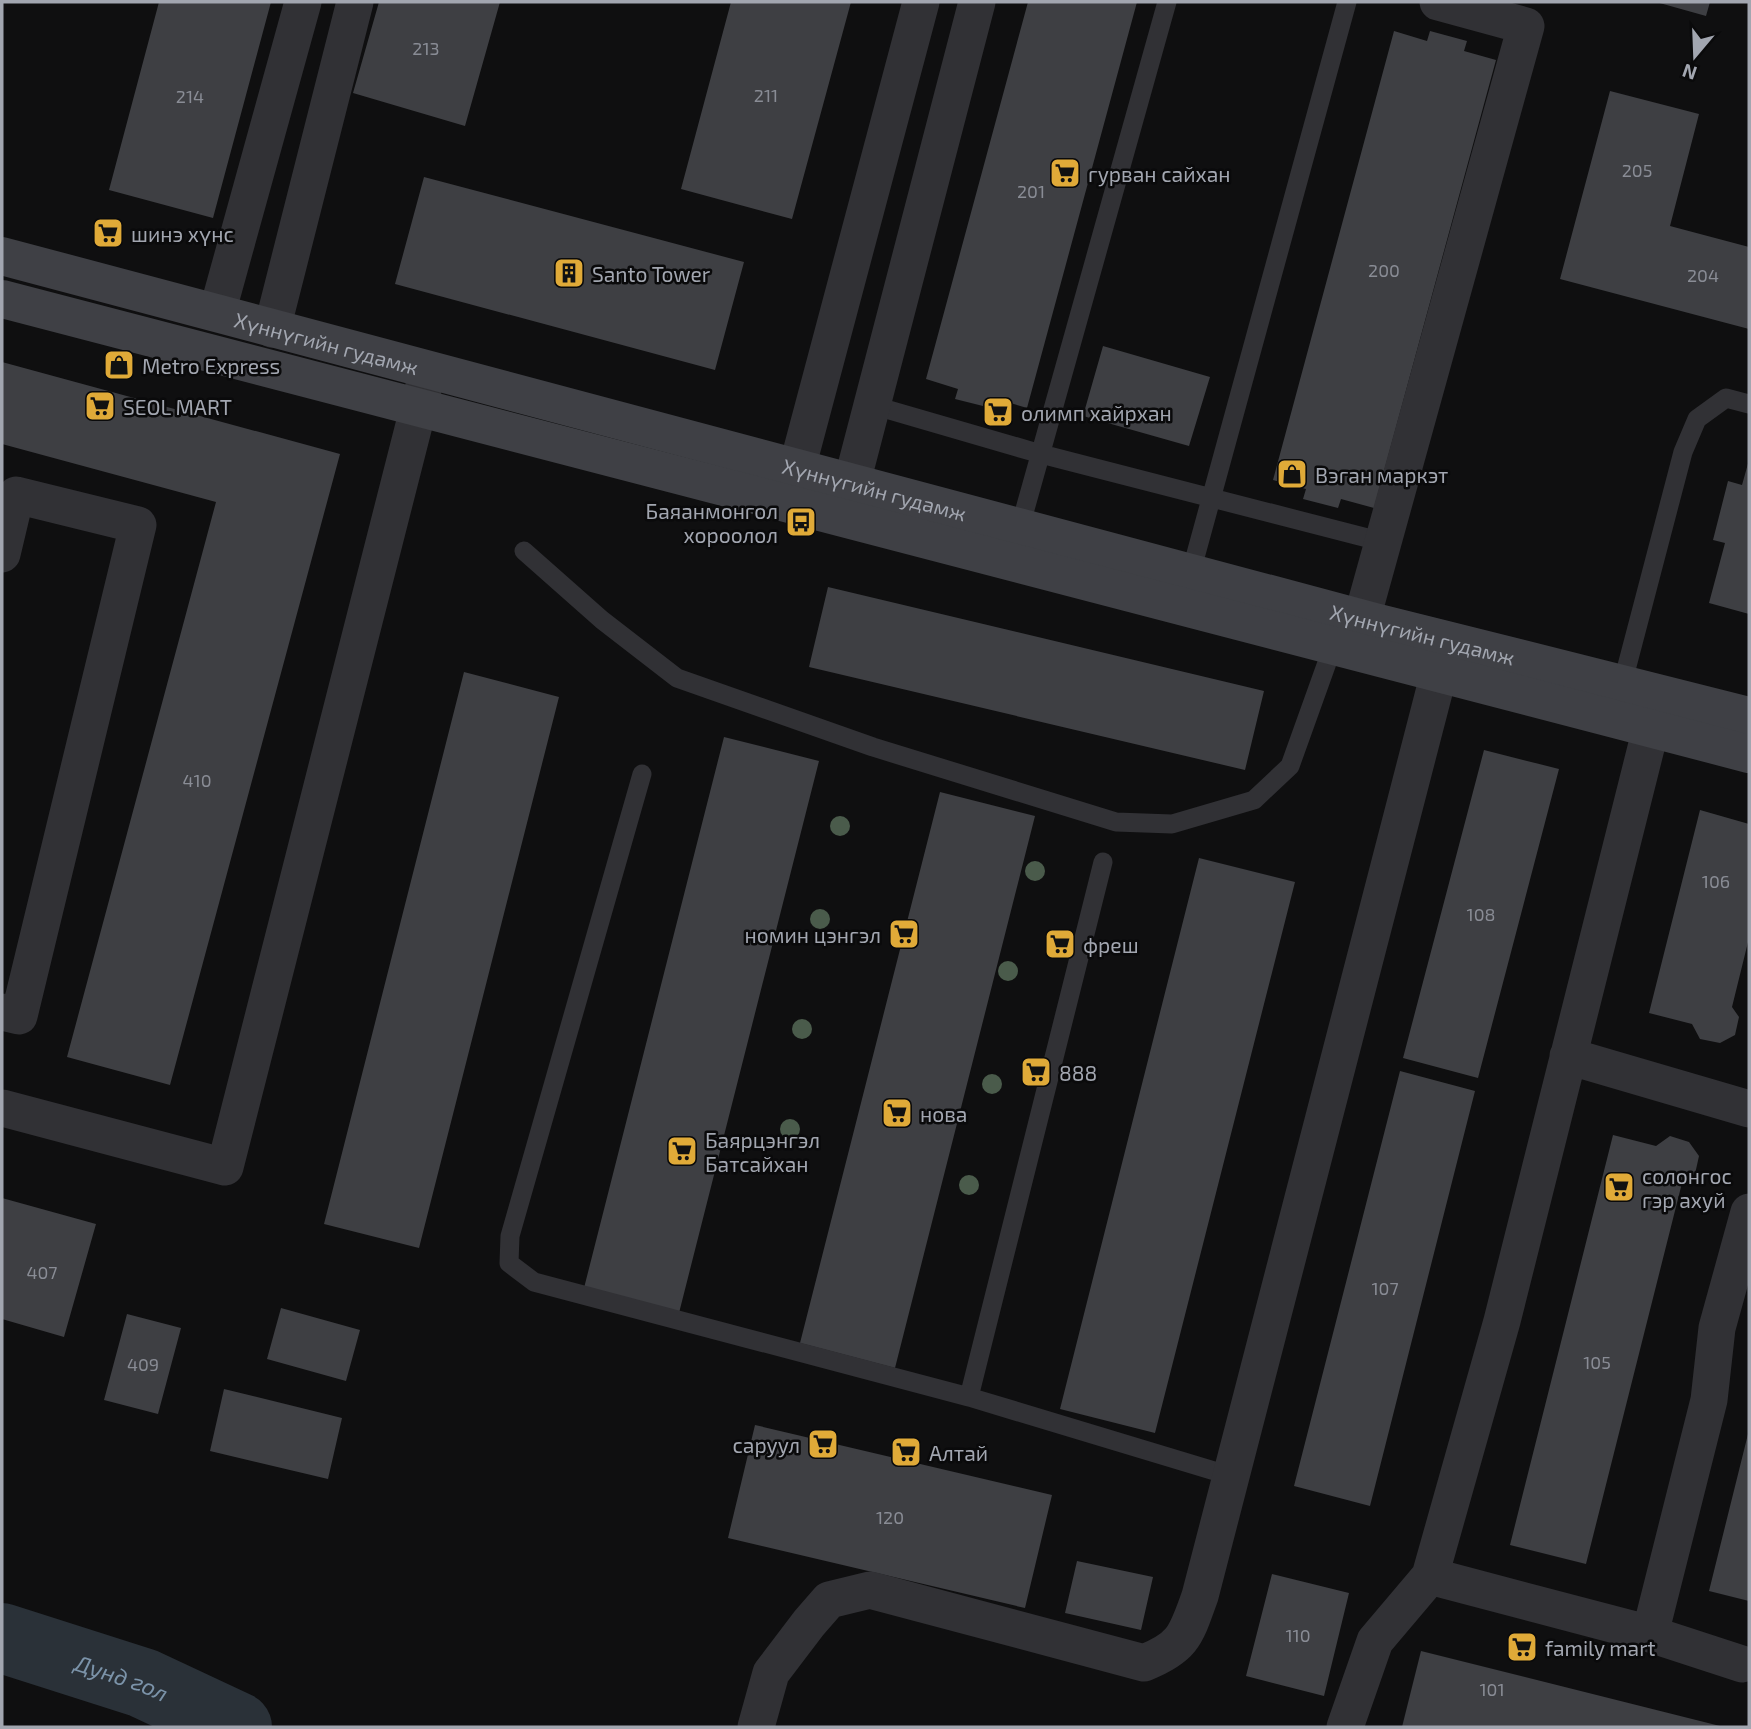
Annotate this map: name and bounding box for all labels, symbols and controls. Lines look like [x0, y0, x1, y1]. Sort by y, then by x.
north arrow [1660, 21, 1730, 91]
house number: 213 [412, 37, 440, 59]
text: N [1679, 59, 1700, 86]
house number: 211 [754, 84, 778, 106]
house number: 214 [176, 85, 204, 107]
supermarket icon: гурван сайхан [1048, 156, 1082, 190]
house number: 205 [1622, 159, 1652, 181]
place label: гурван сайхан [1088, 161, 1230, 187]
house number: 201 [1017, 180, 1045, 202]
supermarket icon: шинэ хүнс [91, 216, 125, 250]
place label: шинэ хүнс [131, 221, 234, 246]
building icon: Santo Tower [552, 256, 586, 290]
house number: 200 [1368, 259, 1400, 281]
place label: Santo Tower [592, 261, 711, 286]
house number: 204 [1687, 264, 1719, 286]
street label: Хүннүгийн гудамж [232, 306, 421, 379]
shop icon: Metro Express [102, 348, 136, 382]
place label: Metro Express [142, 353, 280, 378]
supermarket icon: SEOL MART [83, 389, 117, 423]
place label: SEOL MART [123, 394, 232, 419]
supermarket icon: олимп хайрхан [981, 395, 1015, 429]
place label: олимп хайрхан [1021, 400, 1172, 425]
street label: Хүннүгийн гудамж [780, 452, 969, 525]
shop icon: Вэган маркэт [1275, 457, 1309, 491]
place label: Вэган маркэт [1315, 462, 1448, 487]
place label: Баяанмонгол хороолол [646, 498, 778, 547]
bus stop icon: Баяанмонгол хороолол [784, 505, 818, 539]
street label: Хүннүгийн гудамж [1328, 598, 1517, 669]
house number: 410 [182, 769, 212, 791]
house number: 106 [1702, 870, 1730, 892]
house number: 108 [1467, 903, 1495, 925]
supermarket icon: номин цэнгэл [887, 917, 921, 951]
place label: номин цэнгэл [745, 922, 881, 947]
supermarket icon: фреш [1043, 927, 1077, 961]
place label: фреш [1083, 932, 1139, 957]
supermarket icon: 888 [1019, 1055, 1053, 1089]
place label: 888 [1059, 1060, 1097, 1085]
supermarket icon: нова [880, 1096, 914, 1130]
place label: нова [920, 1101, 967, 1126]
place label: Баярцэнгэл Батсайхан [705, 1127, 820, 1176]
supermarket icon: Баярцэнгэл Батсайхан [665, 1134, 699, 1168]
place label: солонгос гэр ахуй [1642, 1163, 1732, 1213]
supermarket icon: солонгос гэр ахуй [1602, 1170, 1636, 1204]
house number: 407 [26, 1261, 58, 1283]
house number: 107 [1371, 1277, 1399, 1299]
house number: 105 [1583, 1351, 1611, 1373]
house number: 409 [127, 1353, 159, 1375]
supermarket icon: саруул [806, 1427, 840, 1461]
place label: саруул [733, 1432, 800, 1458]
supermarket icon: Алтай [889, 1435, 923, 1469]
place label: Алтай [929, 1440, 988, 1465]
house number: 120 [876, 1506, 904, 1528]
house number: 110 [1285, 1624, 1311, 1646]
supermarket icon: family mart [1505, 1630, 1539, 1664]
place label: family mart [1545, 1635, 1656, 1660]
water label: Дунд гол [70, 1648, 173, 1707]
house number: 101 [1479, 1678, 1505, 1700]

